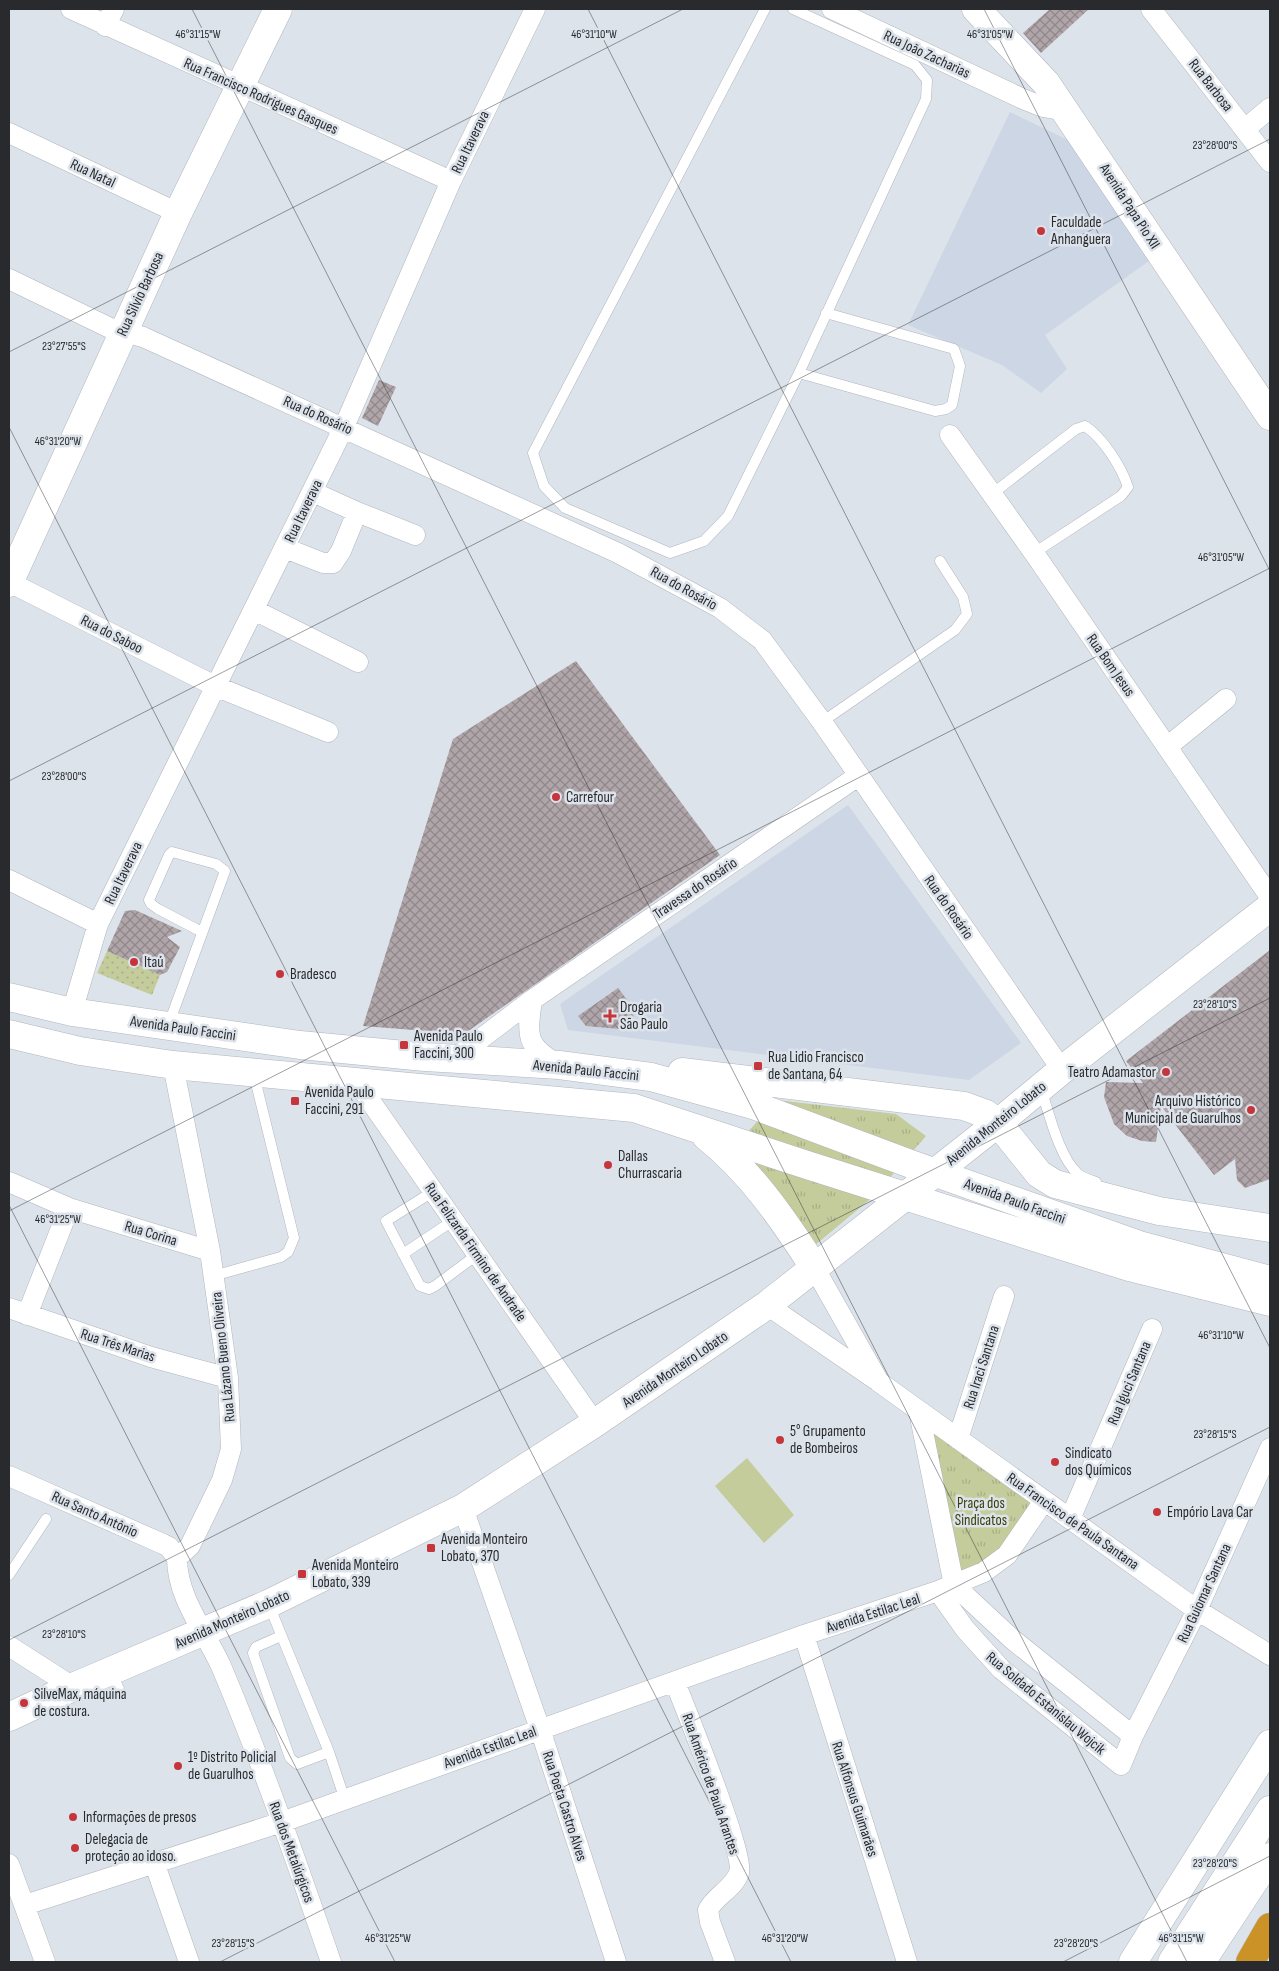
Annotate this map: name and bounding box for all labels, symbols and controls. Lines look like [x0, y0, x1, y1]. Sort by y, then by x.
street label: Rua João Zacharias [880, 26, 973, 83]
text: 46°31'15"W [175, 27, 221, 42]
text: 46°31'10"W [571, 27, 617, 42]
text: 46°31'05"W [967, 27, 1013, 42]
street label: Rua Francisco Rodrigues Gasques [181, 54, 341, 139]
street label: Rua Barbosa [1184, 55, 1237, 116]
street label: Rua Itaverava [447, 108, 494, 177]
text: 23°28'00"S [1193, 138, 1237, 153]
street label: Rua Natal [67, 155, 118, 192]
street label: Avenida Papa Pio XII [1094, 159, 1164, 253]
place label: Faculdade Anhanguera [1050, 213, 1111, 249]
marker: Faculdade Anhanguera [1035, 225, 1047, 237]
street label: Rua Silvio Barbosa [113, 249, 168, 339]
text: 23°27'55"S [42, 339, 86, 354]
street label: Rua do Rosário [280, 392, 355, 439]
text: 46°31'20"W [35, 434, 81, 449]
street label: Rua Itaverava [280, 477, 327, 546]
text: 46°31'05"W [1198, 550, 1244, 565]
street label: Rua do Rosário [647, 562, 721, 615]
street label: Rua do Saboo [78, 611, 146, 658]
street label: Rua Bom Jesus [1082, 630, 1139, 700]
text: 23°28'00"S [42, 769, 86, 784]
place label: Carrefour [566, 788, 615, 807]
marker: Carrefour [550, 791, 562, 803]
street label: Rua Itaverava [100, 839, 147, 908]
street label: Travessa do Rosário [650, 853, 741, 924]
street label: Rua do Rosário [920, 872, 977, 943]
place label: Itaú [144, 953, 164, 972]
marker: Itaú [128, 956, 140, 968]
place label: Bradesco [290, 965, 336, 984]
marker: Bradesco [274, 968, 286, 980]
text: 23°28'10"S [1193, 997, 1237, 1012]
place label: Drogaria São Paulo [620, 998, 668, 1034]
marker: Drogaria São Paulo [604, 1010, 616, 1022]
street label: Avenida Paulo Faccini [128, 1012, 237, 1045]
place label: Avenida Paulo Faccini, 300 [413, 1027, 483, 1063]
marker: Avenida Paulo Faccini, 300 [398, 1039, 410, 1051]
place label: Rua Lidio Francisco de Santana, 64 [768, 1048, 864, 1084]
street label: Avenida Paulo Faccini [531, 1055, 640, 1086]
marker: Rua Lidio Francisco de Santana, 64 [752, 1060, 764, 1072]
place label: Teatro Adamastor [1068, 1063, 1157, 1082]
marker: Teatro Adamastor [1160, 1066, 1172, 1078]
street label: Avenida Monteiro Lobato [942, 1077, 1050, 1170]
place label: Avenida Paulo Faccini, 291 [304, 1083, 374, 1119]
place label: Arquivo Histórico Municipal de Guarulhos [1125, 1092, 1241, 1128]
marker: Avenida Paulo Faccini, 291 [289, 1095, 301, 1107]
marker: Arquivo Histórico Municipal de Guarulhos [1245, 1104, 1257, 1116]
place label: Dallas Churrascaria [618, 1147, 682, 1183]
marker: Dallas Churrascaria [602, 1159, 614, 1171]
street label: Avenida Paulo Faccini [961, 1174, 1068, 1229]
street label: Rua Felizarda Firmino de Andrade [420, 1179, 531, 1325]
text: 46°31'25"W [35, 1212, 81, 1227]
street label: Rua Corina [122, 1216, 180, 1251]
street label: Rua Lázano Bueno Oliveira [207, 1291, 240, 1423]
street label: Rua Iraci Santana [959, 1323, 1004, 1411]
street label: Rua Três Marias [78, 1325, 157, 1366]
street label: Avenida Monteiro Lobato [618, 1327, 732, 1412]
text: 46°31'10"W [1198, 1328, 1244, 1343]
street label: Rua Iguci Santana [1103, 1338, 1156, 1428]
place label: 5° Grupamento de Bombeiros [790, 1422, 866, 1458]
text: 23°28'15"S [1193, 1427, 1237, 1442]
marker: 5° Grupamento de Bombeiros [774, 1434, 786, 1446]
place label: Sindicato dos Químicos [1065, 1444, 1132, 1480]
marker: Sindicato dos Químicos [1049, 1456, 1061, 1468]
street label: Rua Francisco de Paula Santana [1003, 1469, 1143, 1574]
street label: Rua Santo Antônio [49, 1487, 141, 1542]
park label: Praça dos Sindicatos [955, 1494, 1007, 1530]
place label: Empório Lava Car [1167, 1503, 1254, 1522]
marker: Empório Lava Car [1151, 1506, 1163, 1518]
place label: Avenida Monteiro Lobato, 370 [440, 1530, 528, 1566]
street label: Rua Guiomar Santana [1173, 1540, 1236, 1646]
marker: Avenida Monteiro Lobato, 370 [425, 1542, 437, 1554]
place label: Avenida Monteiro Lobato, 339 [311, 1556, 399, 1592]
marker: Avenida Monteiro Lobato, 339 [296, 1568, 308, 1580]
street label: Avenida Monteiro Lobato [171, 1586, 292, 1654]
street label: Avenida Estilac Leal [823, 1589, 922, 1638]
text: 23°28'10"S [42, 1627, 86, 1642]
street label: Rua Soldado Estanislau Wojcik [982, 1648, 1110, 1759]
place label: SilveMax, máquina de costura. [34, 1685, 127, 1721]
marker: SilveMax, máquina de costura. [18, 1697, 30, 1709]
street label: Rua Américo de Paula Arantes [677, 1711, 744, 1857]
street label: Avenida Estilac Leal [440, 1722, 539, 1773]
street label: Rua Alfonsus Guimarães [827, 1739, 882, 1859]
place label: 1º Distrito Policial de Guarulhos [188, 1748, 276, 1784]
street label: Rua Poeta Castro Alves [538, 1749, 591, 1864]
marker: 1º Distrito Policial de Guarulhos [172, 1760, 184, 1772]
street label: Rua dos Metalúrgicos [264, 1799, 319, 1905]
place label: Informações de presos [83, 1808, 196, 1827]
marker: Informações de presos [67, 1811, 79, 1823]
place label: Delegacia de proteção ao idoso. [85, 1830, 176, 1866]
marker: Delegacia de proteção ao idoso. [69, 1842, 81, 1854]
text: 23°28'20"S [1193, 1856, 1237, 1871]
text: 46°31'25"W [365, 1931, 411, 1946]
text: 46°31'20"W [762, 1931, 808, 1946]
text: 46°31'15"W [1158, 1931, 1204, 1946]
text: 23°28'15"S [211, 1936, 255, 1951]
text: 23°28'20"S [1054, 1936, 1098, 1951]

